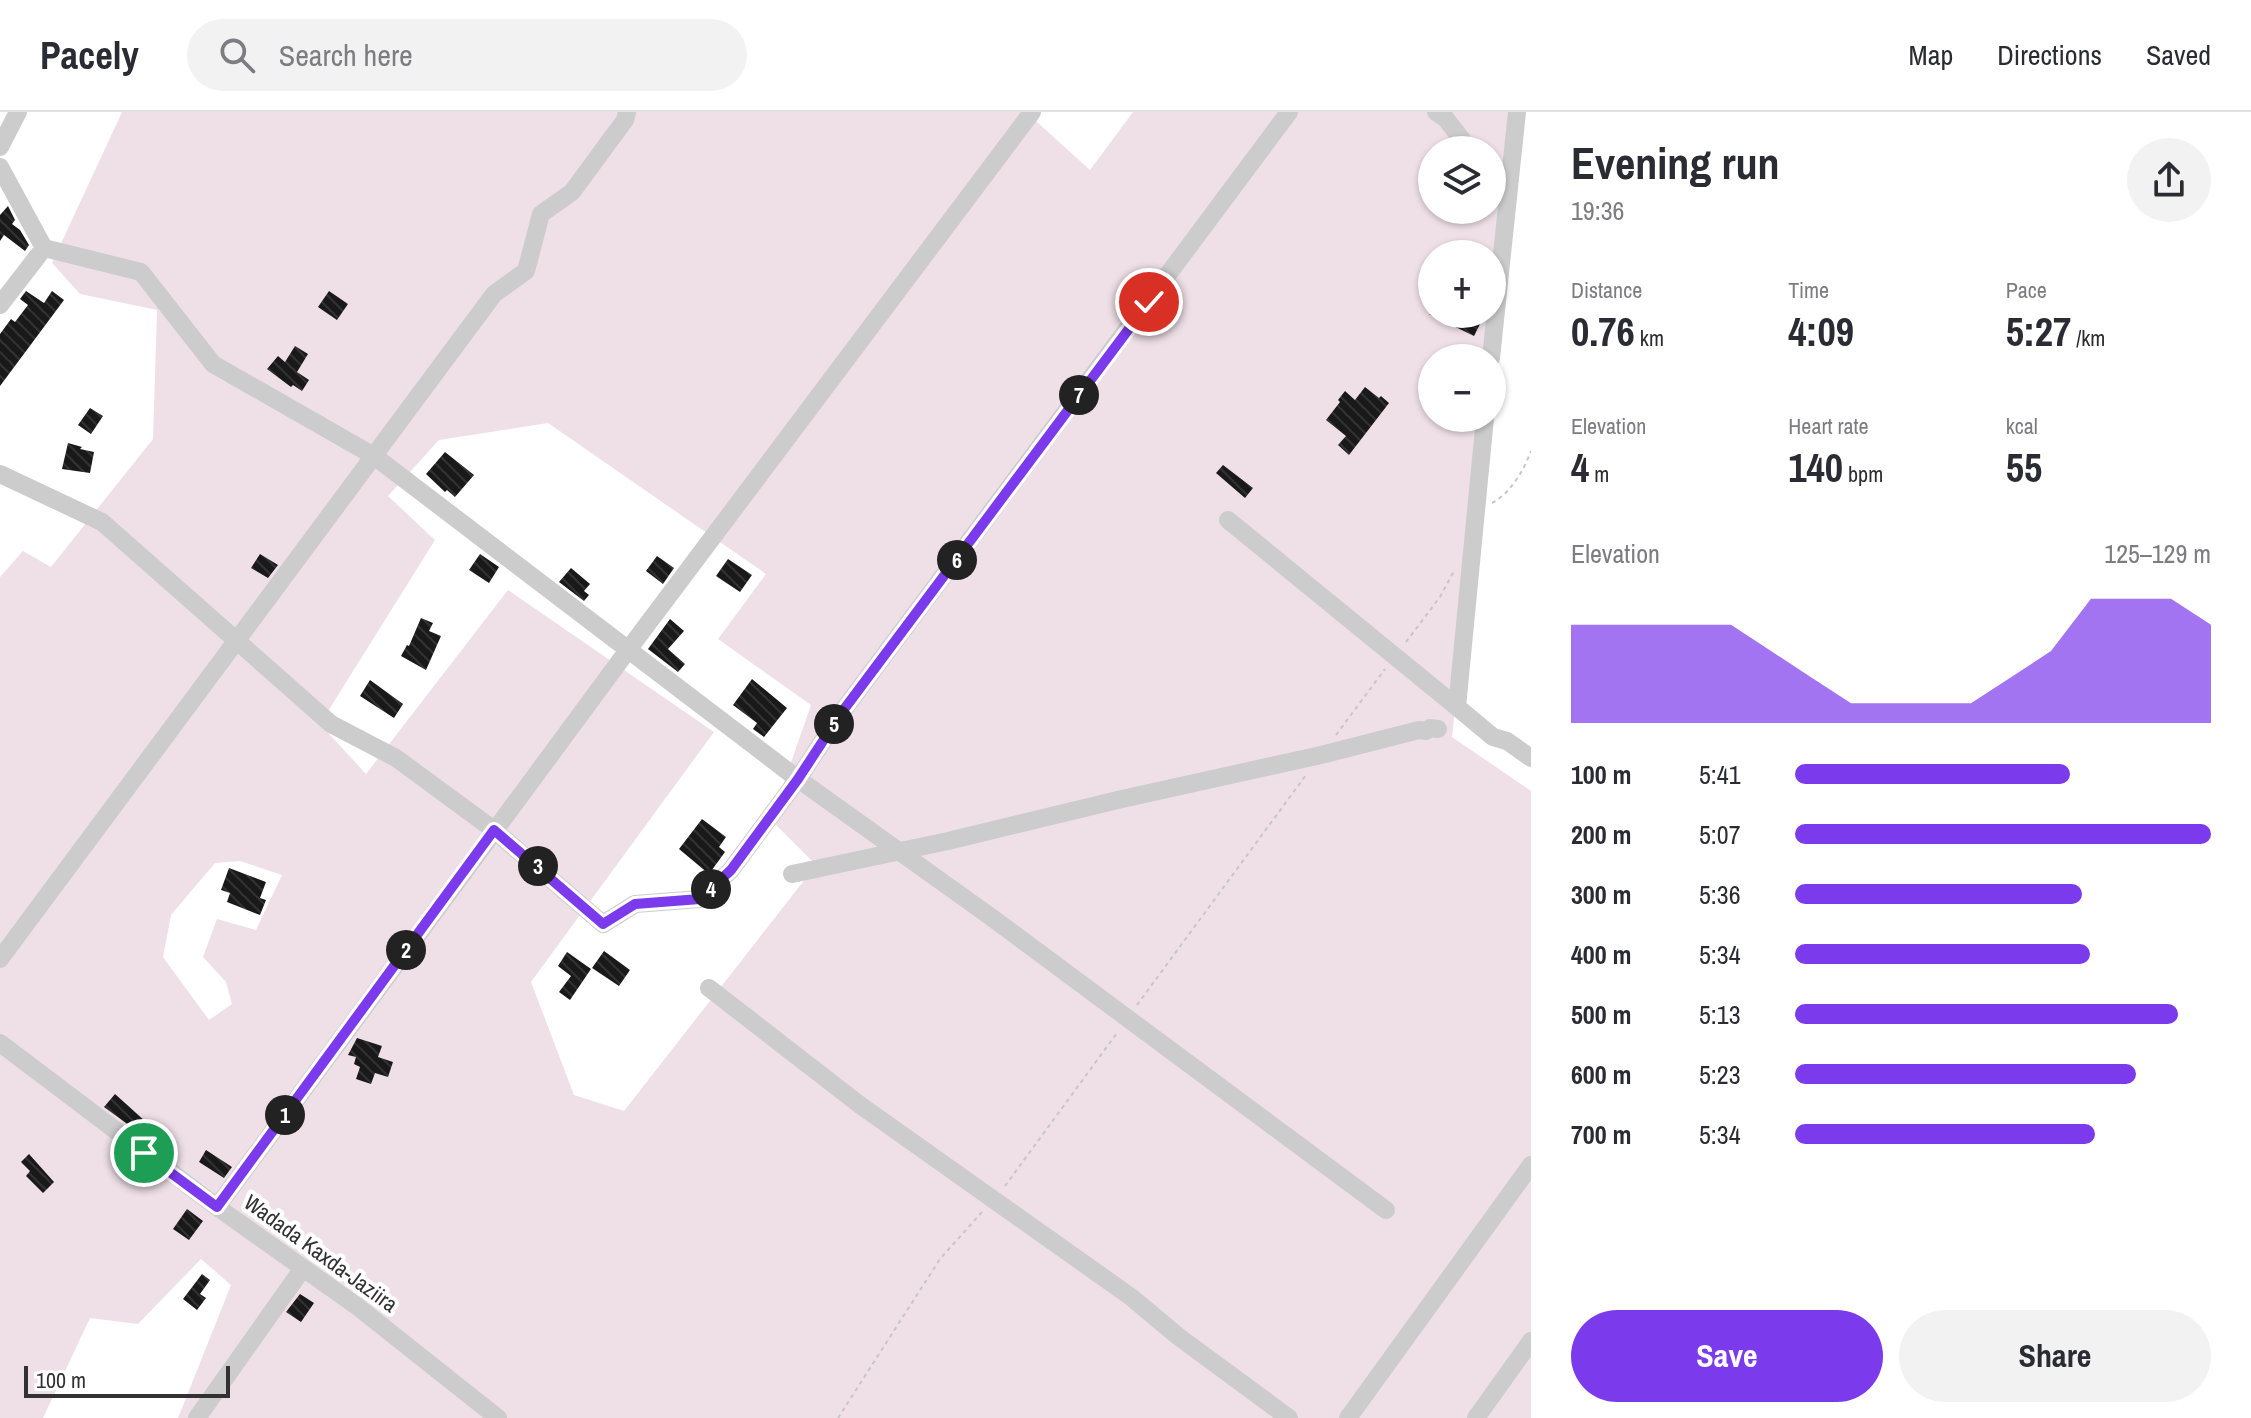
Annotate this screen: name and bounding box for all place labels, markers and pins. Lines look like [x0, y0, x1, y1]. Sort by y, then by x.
pin [1115, 268, 1183, 336]
pin: 7 [1059, 375, 1099, 415]
pin: 6 [937, 540, 977, 580]
pin: 5 [814, 704, 854, 744]
pin: 3 [518, 846, 558, 886]
pin: 4 [691, 869, 731, 909]
pin: 2 [386, 930, 426, 970]
pin: 1 [265, 1095, 305, 1135]
pin [110, 1119, 178, 1187]

